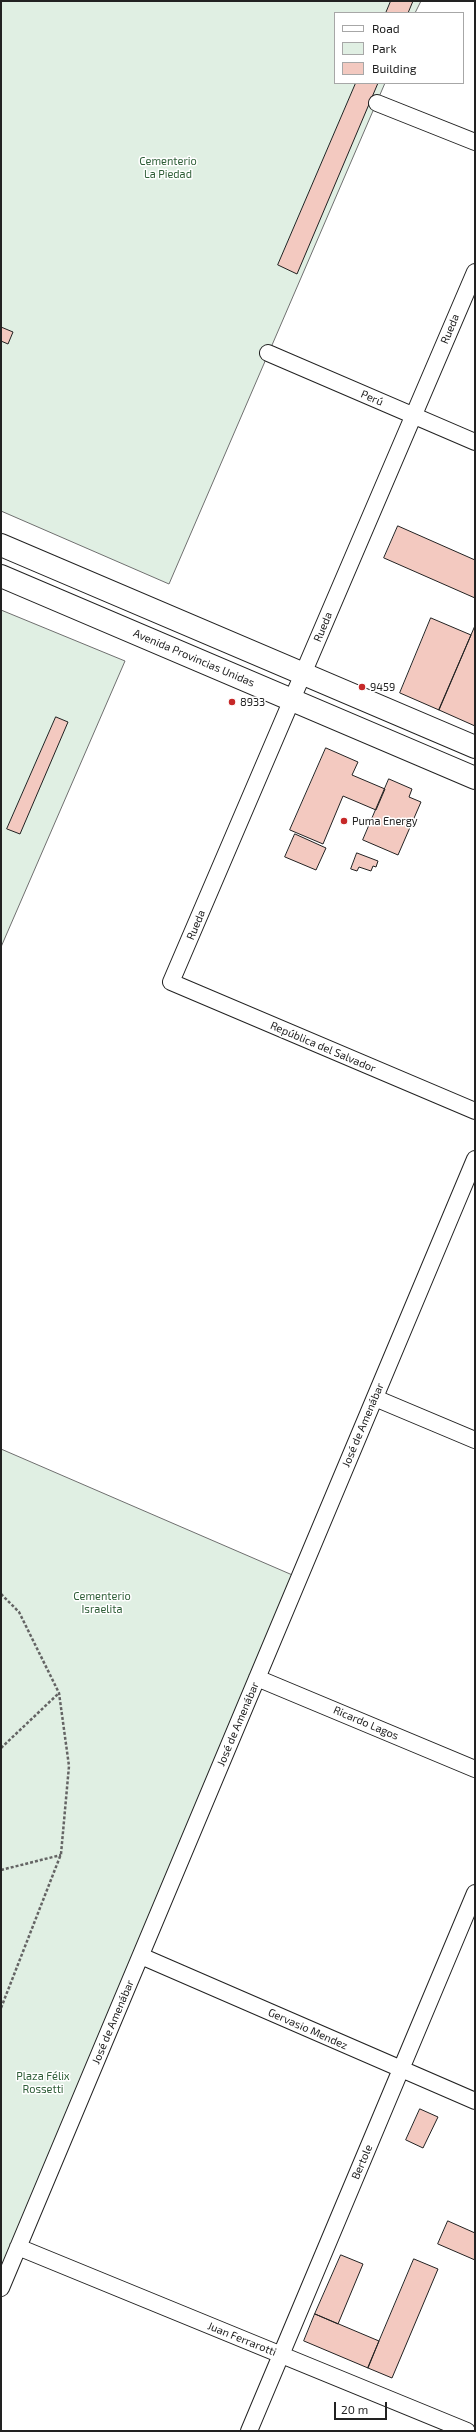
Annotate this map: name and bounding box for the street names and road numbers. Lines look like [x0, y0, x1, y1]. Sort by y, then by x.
street label: Rueda [438, 312, 462, 346]
street label: Perú [359, 387, 385, 409]
street label: Rueda [311, 610, 335, 644]
street label: Avenida Provincias Unidas [131, 626, 257, 690]
street label: Rueda [184, 908, 208, 942]
street label: República del Salvador [268, 1019, 378, 1075]
street label: José de Amenábar [339, 1381, 387, 1469]
street label: José de Amenábar [214, 1680, 262, 1768]
street label: Ricardo Lagos [331, 1703, 401, 1743]
street label: José de Amenábar [89, 1978, 137, 2066]
street label: Gervasio Mendez [266, 2006, 350, 2052]
street label: Bertole [349, 2143, 375, 2181]
street label: Juan Ferrarotti [206, 2319, 278, 2359]

